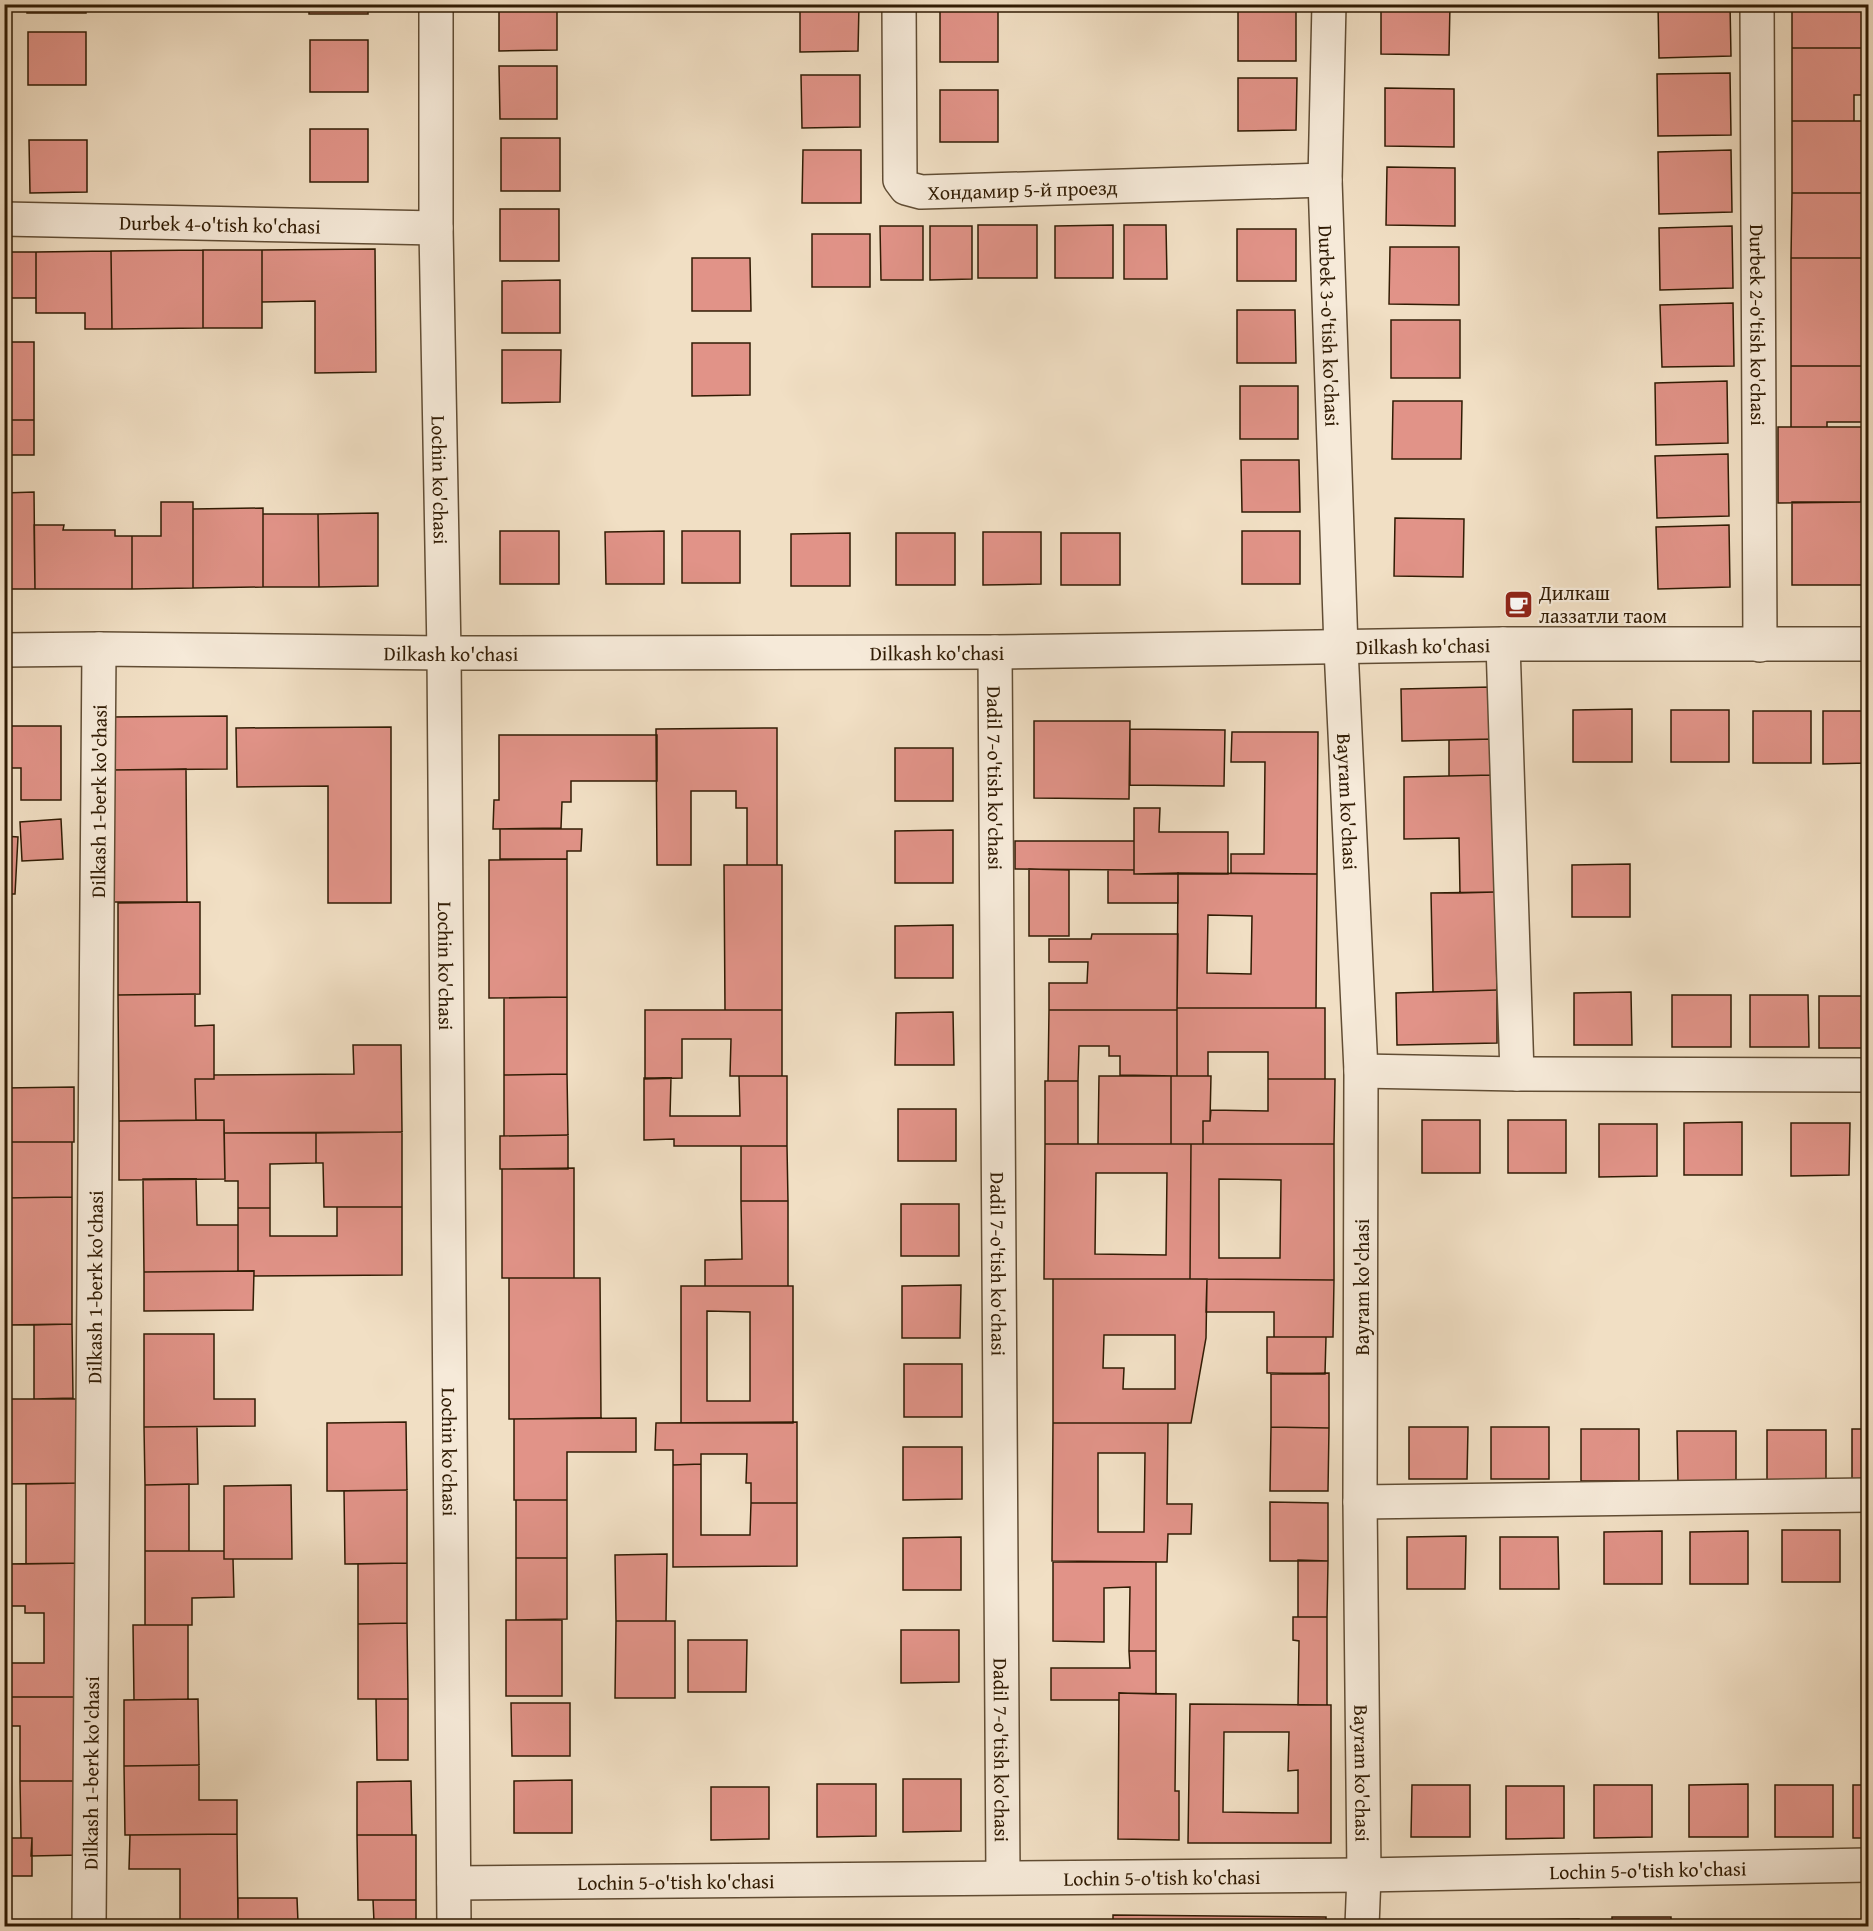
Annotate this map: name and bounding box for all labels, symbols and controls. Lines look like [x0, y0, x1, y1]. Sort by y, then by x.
street label: Хондамир 5-й проезд [927, 172, 1118, 206]
street label: Durbek 4-o'tish ko'chasi [119, 207, 321, 240]
street label: Durbek 2-o'tish ko'chasi [1744, 224, 1773, 426]
street label: Durbek 3-o'tish ko'chasi [1312, 225, 1348, 428]
street label: Lochin ko'chasi [425, 415, 456, 545]
place label: Дилкаш лаззатли таом [1538, 578, 1667, 630]
cafe icon: Дилкаш лаззатли таом [1502, 588, 1534, 620]
street label: Dilkash ko'chasi [1355, 630, 1491, 661]
street label: Dilkash ko'chasi [870, 637, 1005, 667]
street label: Dilkash ko'chasi [384, 638, 519, 668]
street label: Dadil 7-o'tish ko'chasi [981, 686, 1011, 871]
street label: Dilkash 1-berk ko'chasi [83, 704, 113, 898]
street label: Bayram ko'chasi [1331, 732, 1366, 871]
street label: Lochin ko'chasi [431, 901, 461, 1031]
street label: Dadil 7-o'tish ko'chasi [984, 1172, 1014, 1357]
street label: Dilkash 1-berk ko'chasi [79, 1190, 109, 1384]
street label: Bayram ko'chasi [1347, 1218, 1376, 1355]
street label: Lochin ko'chasi [435, 1387, 465, 1517]
street label: Dadil 7-o'tish ko'chasi [987, 1658, 1017, 1842]
street label: Dilkash 1-berk ko'chasi [75, 1676, 105, 1870]
street label: Bayram ko'chasi [1348, 1705, 1378, 1842]
street label: Lochin 5-o'tish ko'chasi [1549, 1853, 1747, 1886]
street label: Lochin 5-o'tish ko'chasi [1063, 1861, 1261, 1892]
street label: Lochin 5-o'tish ko'chasi [577, 1866, 775, 1896]

